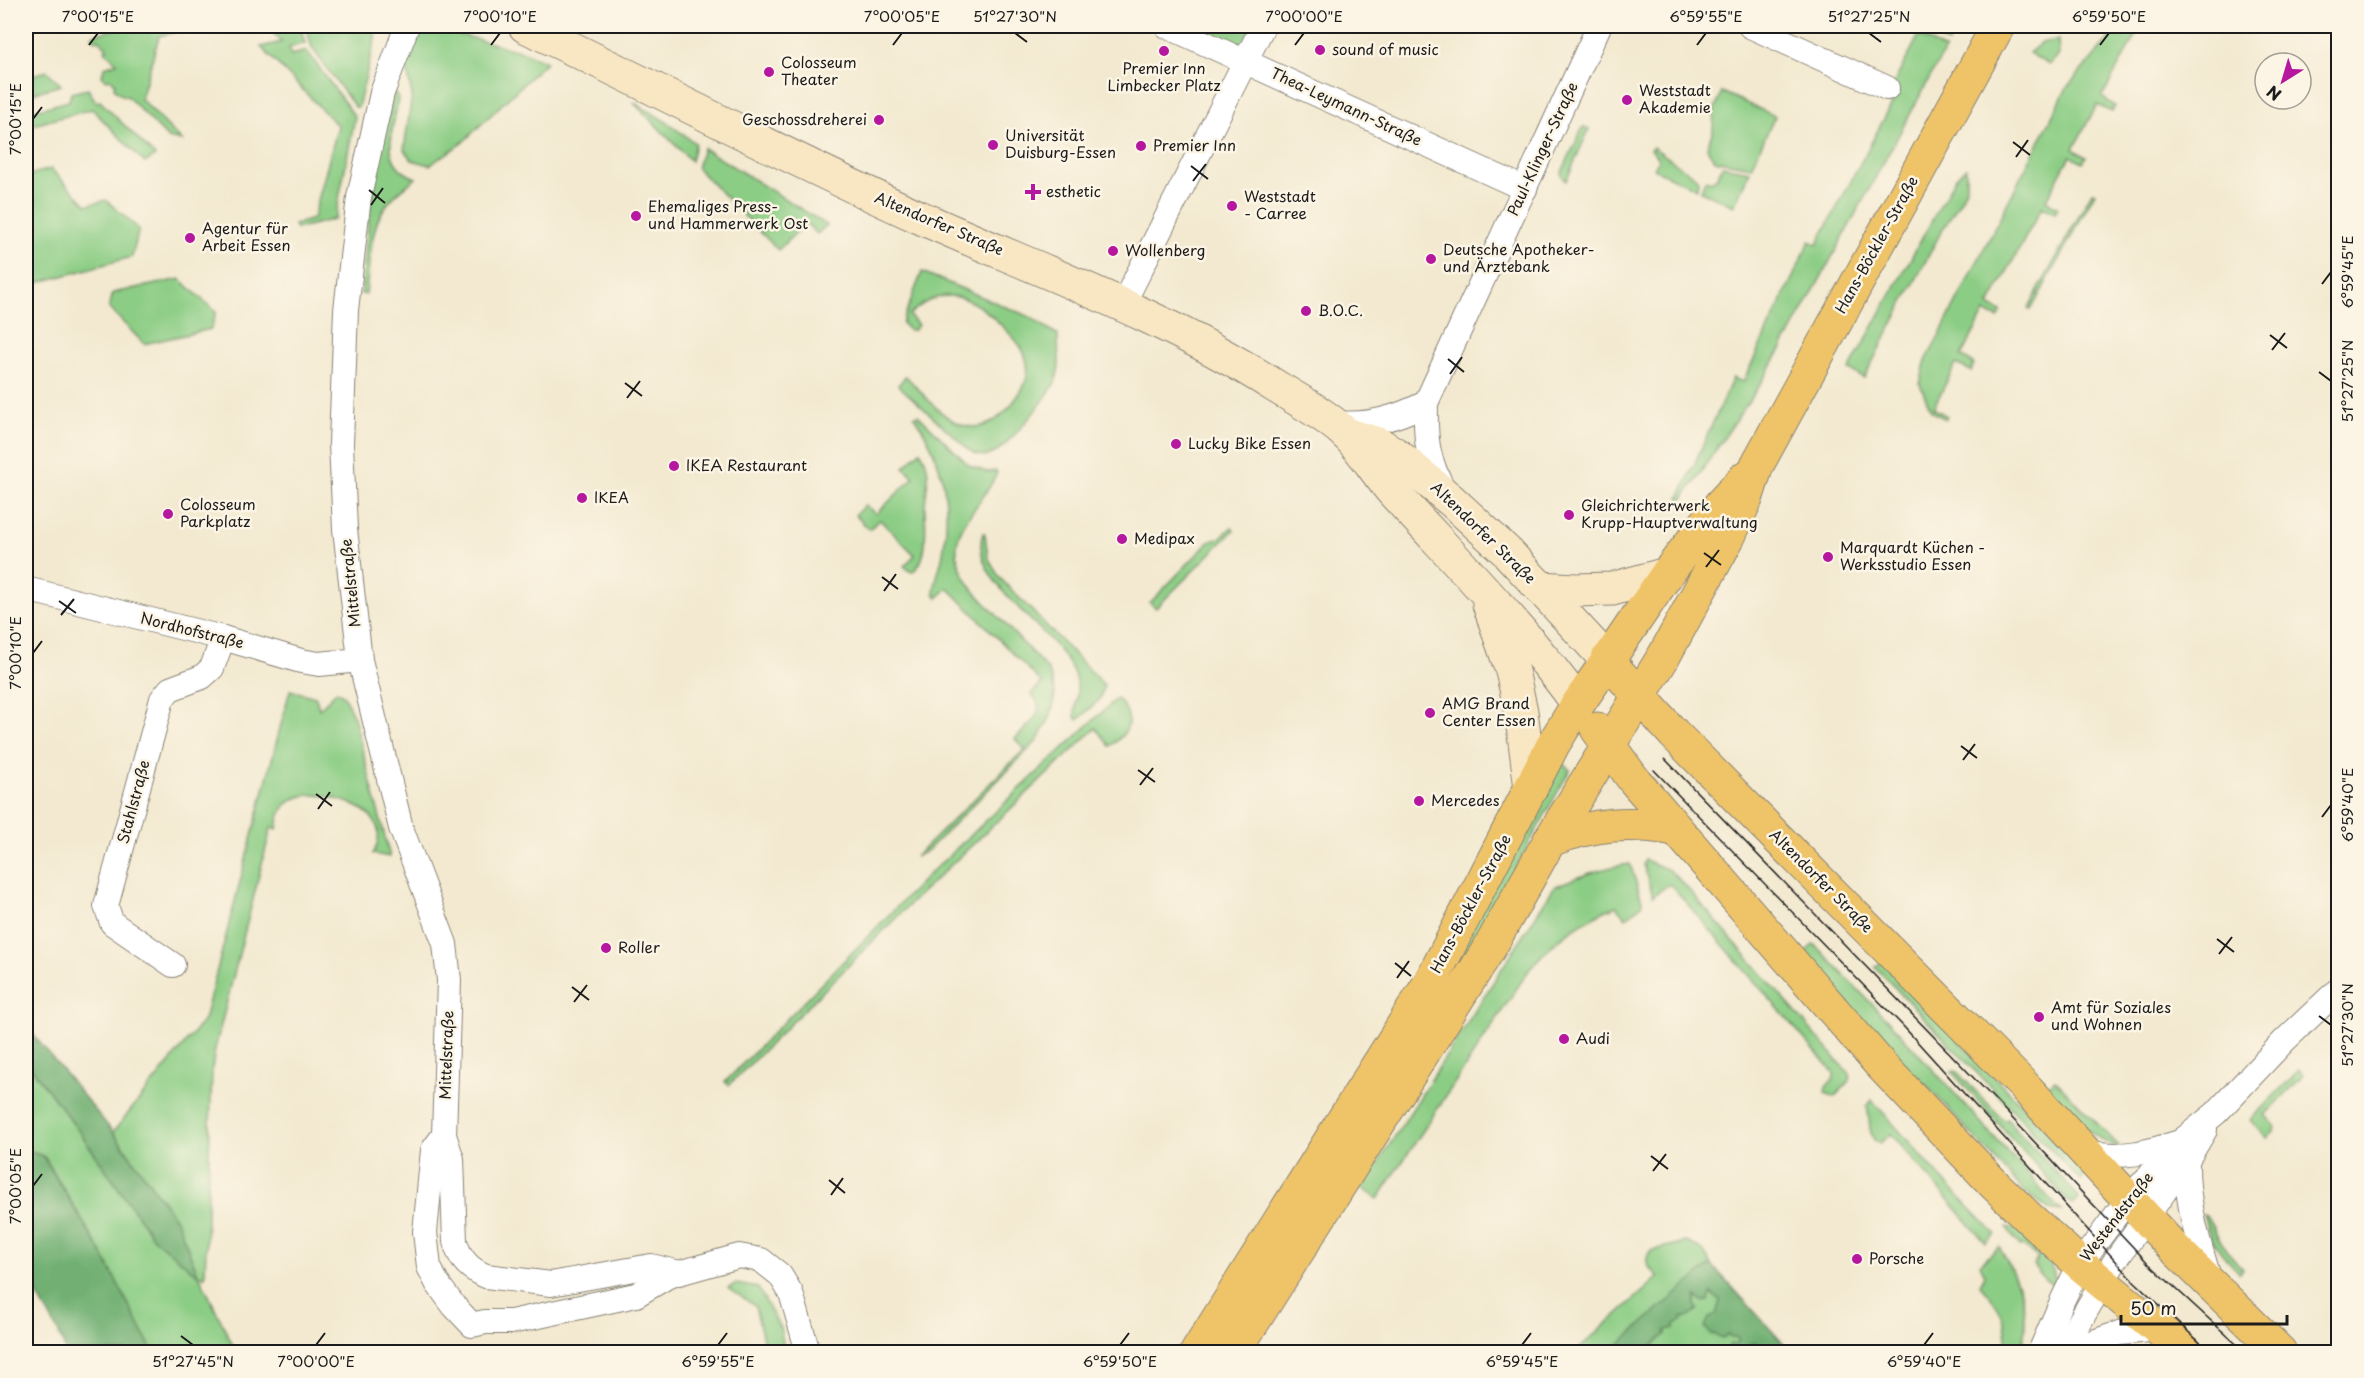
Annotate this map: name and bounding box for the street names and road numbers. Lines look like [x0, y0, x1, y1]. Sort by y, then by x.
street label: Thea-Leymann-Straße [1267, 60, 1426, 151]
street label: Paul-Klinger-Straße [1500, 78, 1583, 219]
street label: Hans-Böckler-Straße [1828, 171, 1923, 317]
street label: Altendorfer Straße [871, 185, 1008, 260]
street label: Altendorfer Straße [1426, 476, 1542, 588]
street label: Mittelstraße [333, 538, 366, 629]
street label: Nordhofstraße [138, 606, 247, 654]
street label: Stahlstraße [110, 757, 155, 846]
street label: Altendorfer Straße [1765, 823, 1879, 937]
street label: Hans-Böckler-Straße [1423, 830, 1516, 977]
street label: Mittelstraße [432, 1010, 459, 1100]
street label: Westendstraße [2074, 1166, 2158, 1266]

